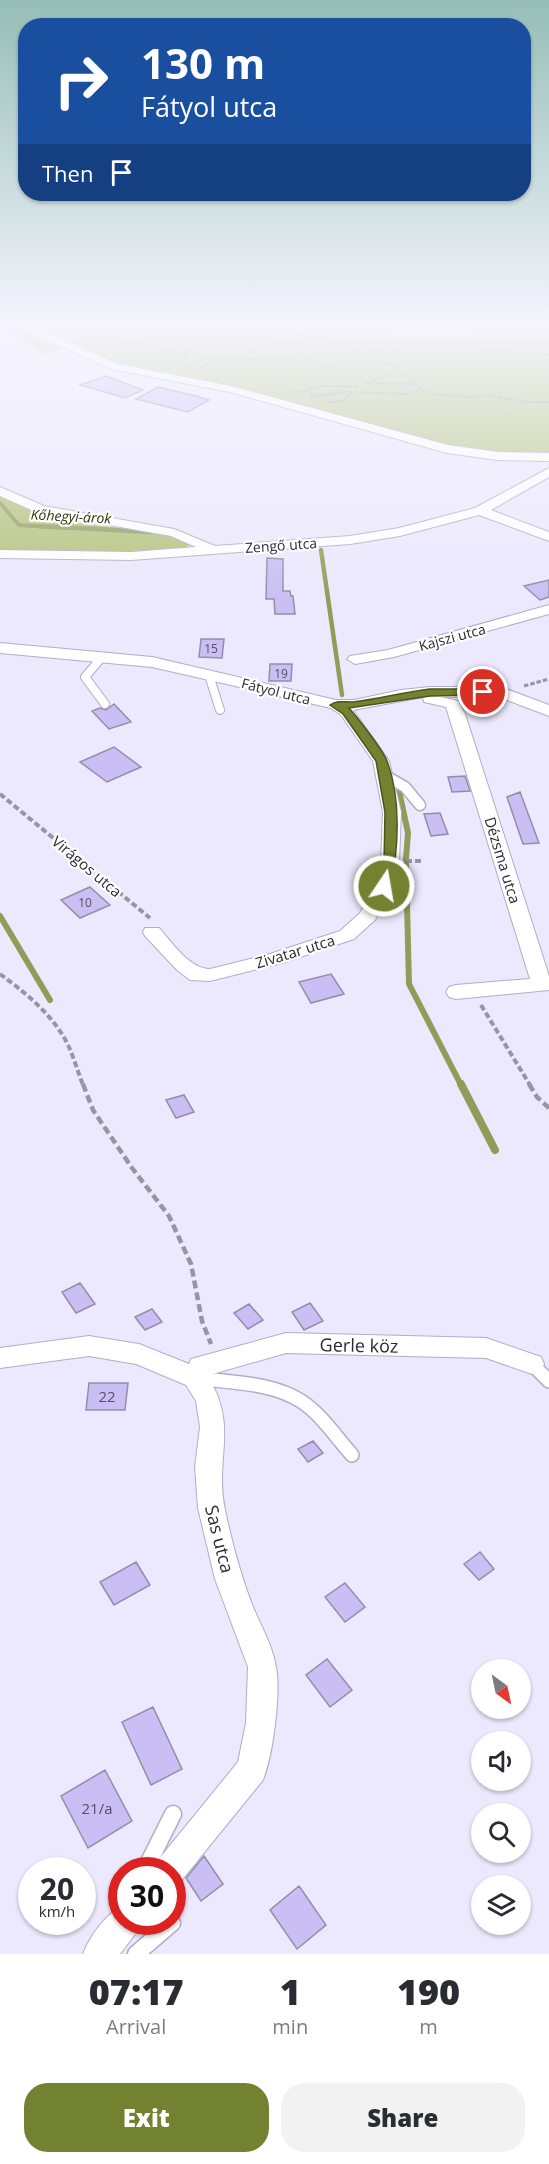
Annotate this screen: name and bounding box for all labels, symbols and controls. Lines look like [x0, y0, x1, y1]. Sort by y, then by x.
text: 130 m [141, 34, 265, 91]
icon: right [42, 42, 120, 120]
text: Fátyol utca [141, 88, 277, 125]
icon: arrive [105, 156, 138, 189]
text: Then [42, 158, 93, 188]
water label: Kőhegyi-árok [30, 504, 113, 528]
street label: Zengő utca [244, 533, 318, 557]
street label: Kajszi utca [417, 619, 487, 655]
house number: 15 [204, 640, 218, 657]
house number: 19 [274, 665, 288, 682]
pin [457, 666, 508, 717]
street label: Fátyol utca [239, 673, 313, 709]
icon: arrive [466, 675, 499, 708]
street label: Dézsma utca [480, 814, 526, 906]
street label: Virágos utca [48, 831, 126, 901]
position arrow [352, 854, 416, 918]
house number: 10 [78, 894, 92, 911]
street label: Zivatar utca [253, 929, 337, 973]
street label: Gerle köz [319, 1332, 399, 1358]
house number: 22 [98, 1386, 116, 1406]
street label: Sas utca [200, 1503, 240, 1575]
north arrow [471, 1659, 531, 1719]
map controls [471, 1659, 531, 1935]
button: sound [471, 1731, 531, 1791]
house number: 21/a [82, 1798, 113, 1818]
button: search [471, 1803, 531, 1863]
speed limit sign: 30 [108, 1857, 186, 1935]
text: 20 [40, 1868, 74, 1909]
button: layers [471, 1875, 531, 1935]
text: km/h [39, 1901, 75, 1921]
text: 07:17 [89, 1967, 184, 2016]
text: 1 [280, 1967, 301, 2016]
text: 190 [397, 1967, 460, 2016]
text: Arrival [106, 2013, 166, 2040]
text: min [272, 2013, 308, 2040]
text: m [419, 2013, 438, 2040]
button: Exit [24, 2083, 269, 2152]
button: Share [281, 2083, 525, 2152]

